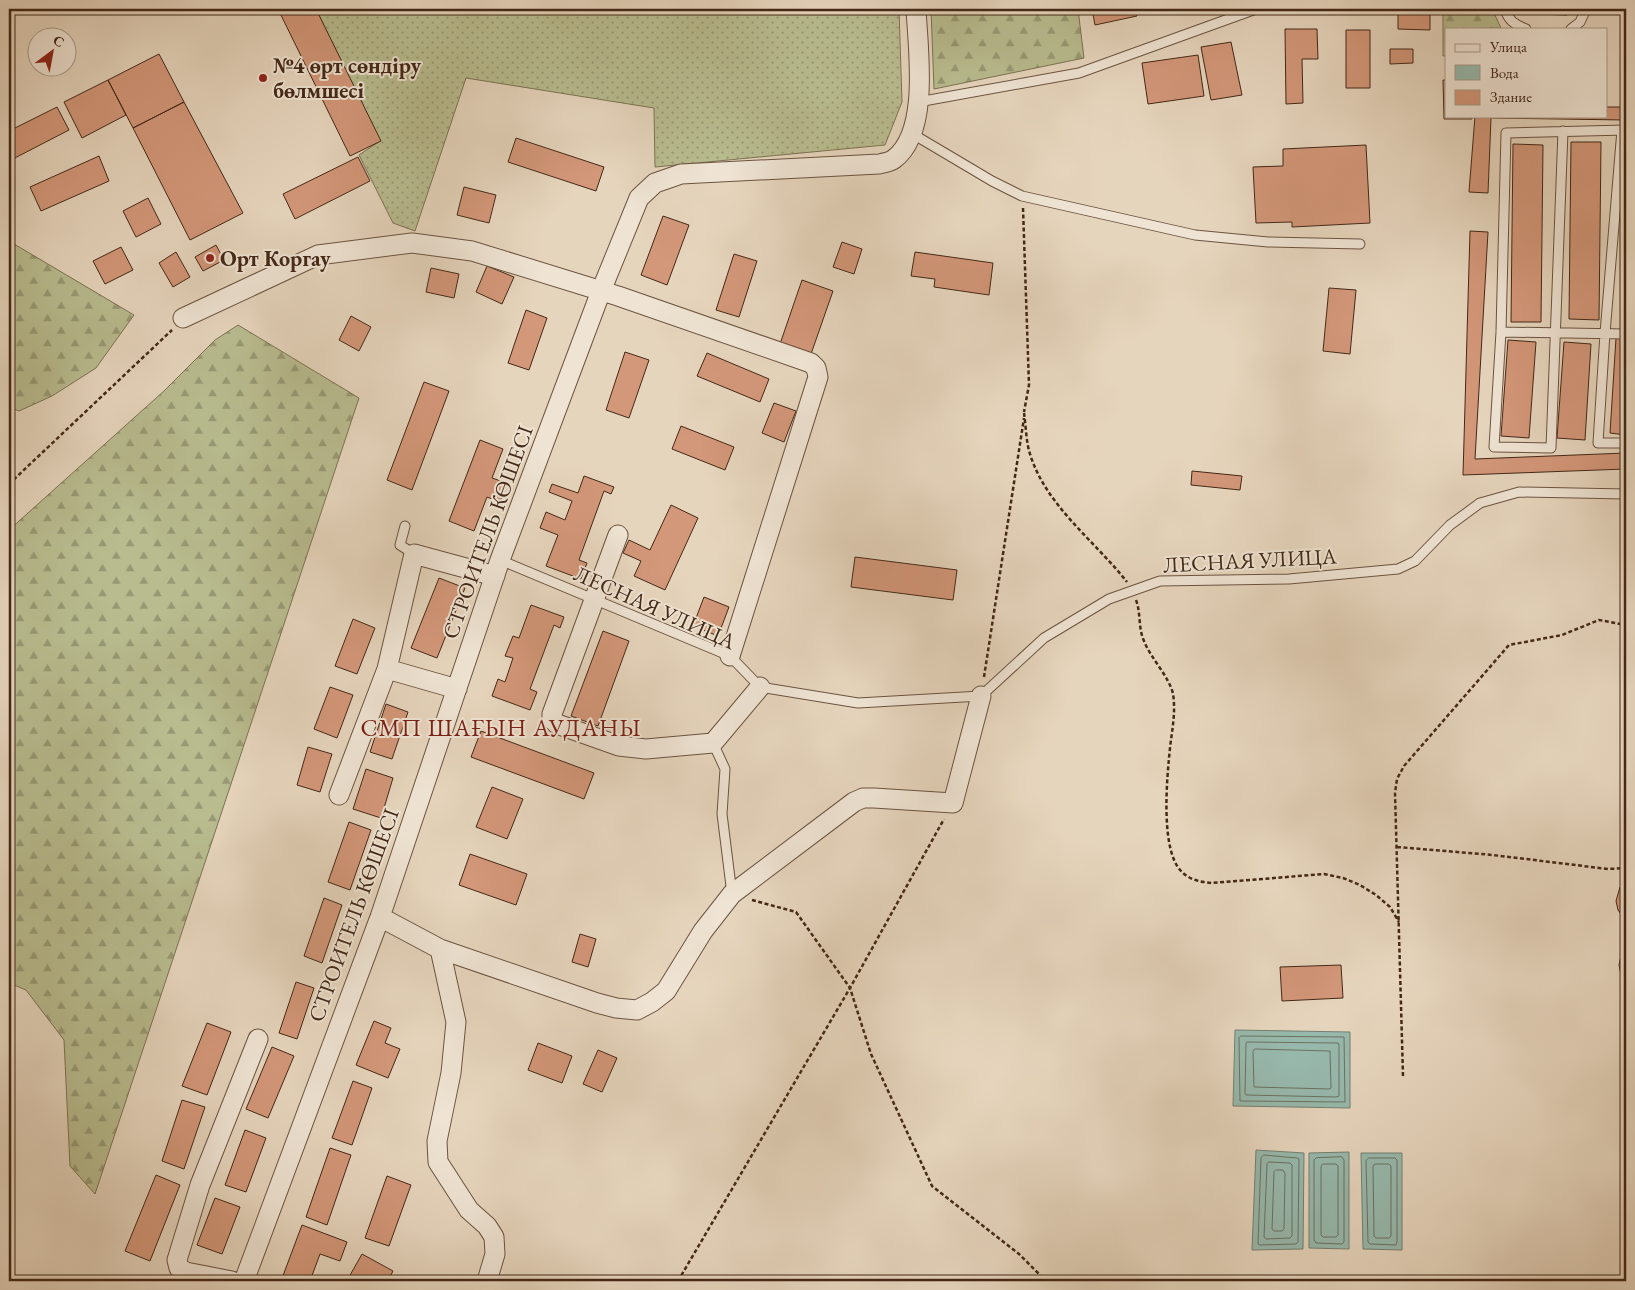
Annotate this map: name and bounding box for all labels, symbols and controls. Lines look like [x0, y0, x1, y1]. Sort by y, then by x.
north arrow [28, 28, 78, 78]
legend [1445, 28, 1608, 118]
text: С [50, 31, 68, 51]
text: Улица [1489, 37, 1527, 56]
place label: №4 өрт сөндіру бөлмшесі [273, 51, 422, 105]
text: Вода [1490, 63, 1519, 82]
marker: №4 өрт сөндіру бөлмшесі [257, 72, 269, 84]
text: Здание [1490, 87, 1532, 106]
place label: Орт Коргау [220, 244, 331, 273]
marker: Орт Коргау [204, 252, 216, 264]
street label: СТРОИТЕЛЬ КӨШЕСІ [435, 421, 540, 643]
street label: ЛЕСНАЯ УЛИЦА [1162, 541, 1338, 580]
street label: ЛЕСНАЯ УЛИЦА [569, 559, 741, 656]
district label: СМП ШАҒЫН АУДАНЫ [361, 712, 641, 743]
street label: СТРОИТЕЛЬ КӨШЕСІ [301, 804, 406, 1026]

